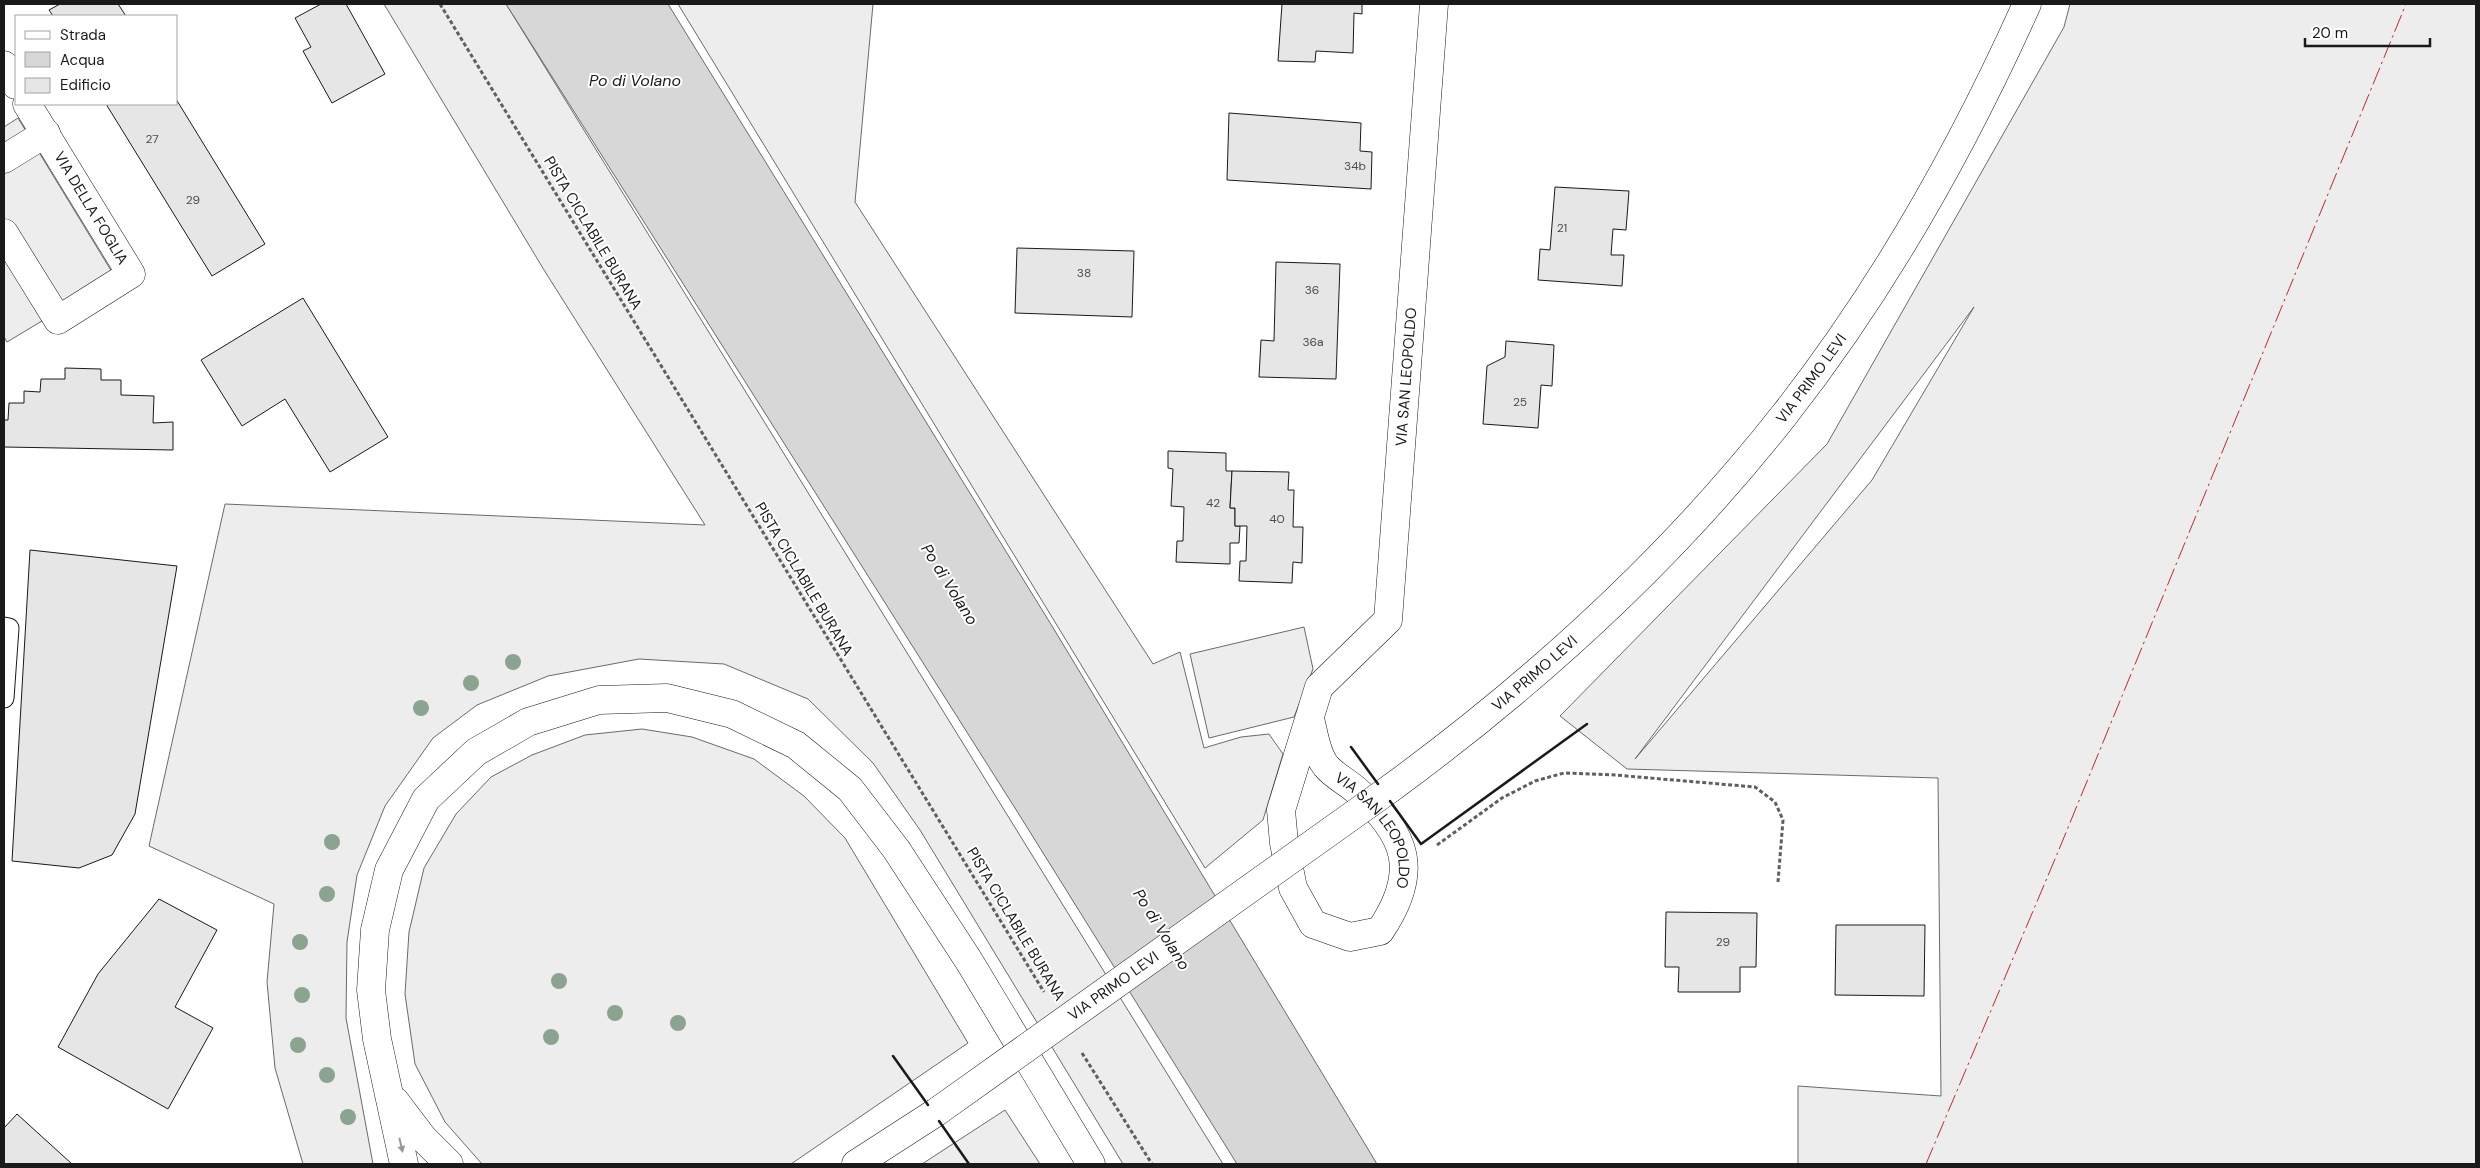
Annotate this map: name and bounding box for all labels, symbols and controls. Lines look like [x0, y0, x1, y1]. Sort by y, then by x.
legend [15, 15, 178, 105]
scale bar [2305, 15, 2430, 47]
text: 20 m [2312, 23, 2348, 43]
text: Strada [60, 25, 106, 45]
text: Acqua [60, 50, 104, 70]
water label: Po di Volano [589, 70, 681, 91]
text: Edificio [60, 75, 111, 95]
house number: 27 [145, 131, 159, 147]
street label: VIA DELLA FOGLIA [49, 148, 133, 268]
street label: PISTA CICLABILE BURANA [539, 153, 647, 313]
house number: 34b [1344, 158, 1366, 174]
house number: 29 [186, 192, 200, 208]
house number: 21 [1557, 220, 1567, 236]
house number: 38 [1077, 265, 1091, 281]
house number: 36 [1305, 282, 1319, 298]
street label: VIA SAN LEOPOLDO [1391, 307, 1421, 447]
street label: VIA PRIMO LEVI [1771, 330, 1851, 428]
house number: 36a [1302, 334, 1324, 350]
house number: 25 [1513, 394, 1527, 410]
house number: 42 [1206, 495, 1220, 511]
street label: PISTA CICLABILE BURANA [750, 499, 858, 659]
house number: 40 [1269, 511, 1285, 527]
water label: Po di Volano [916, 540, 983, 629]
street label: VIA PRIMO LEVI [1488, 631, 1582, 716]
street label: VIA SAN LEOPOLDO [1331, 768, 1414, 890]
street label: PISTA CICLABILE BURANA [962, 844, 1070, 1004]
water label: Po di Volano [1128, 885, 1195, 974]
house number: 29 [1716, 934, 1730, 950]
street label: VIA PRIMO LEVI [1064, 947, 1163, 1025]
one-way arrow [397, 1138, 405, 1153]

